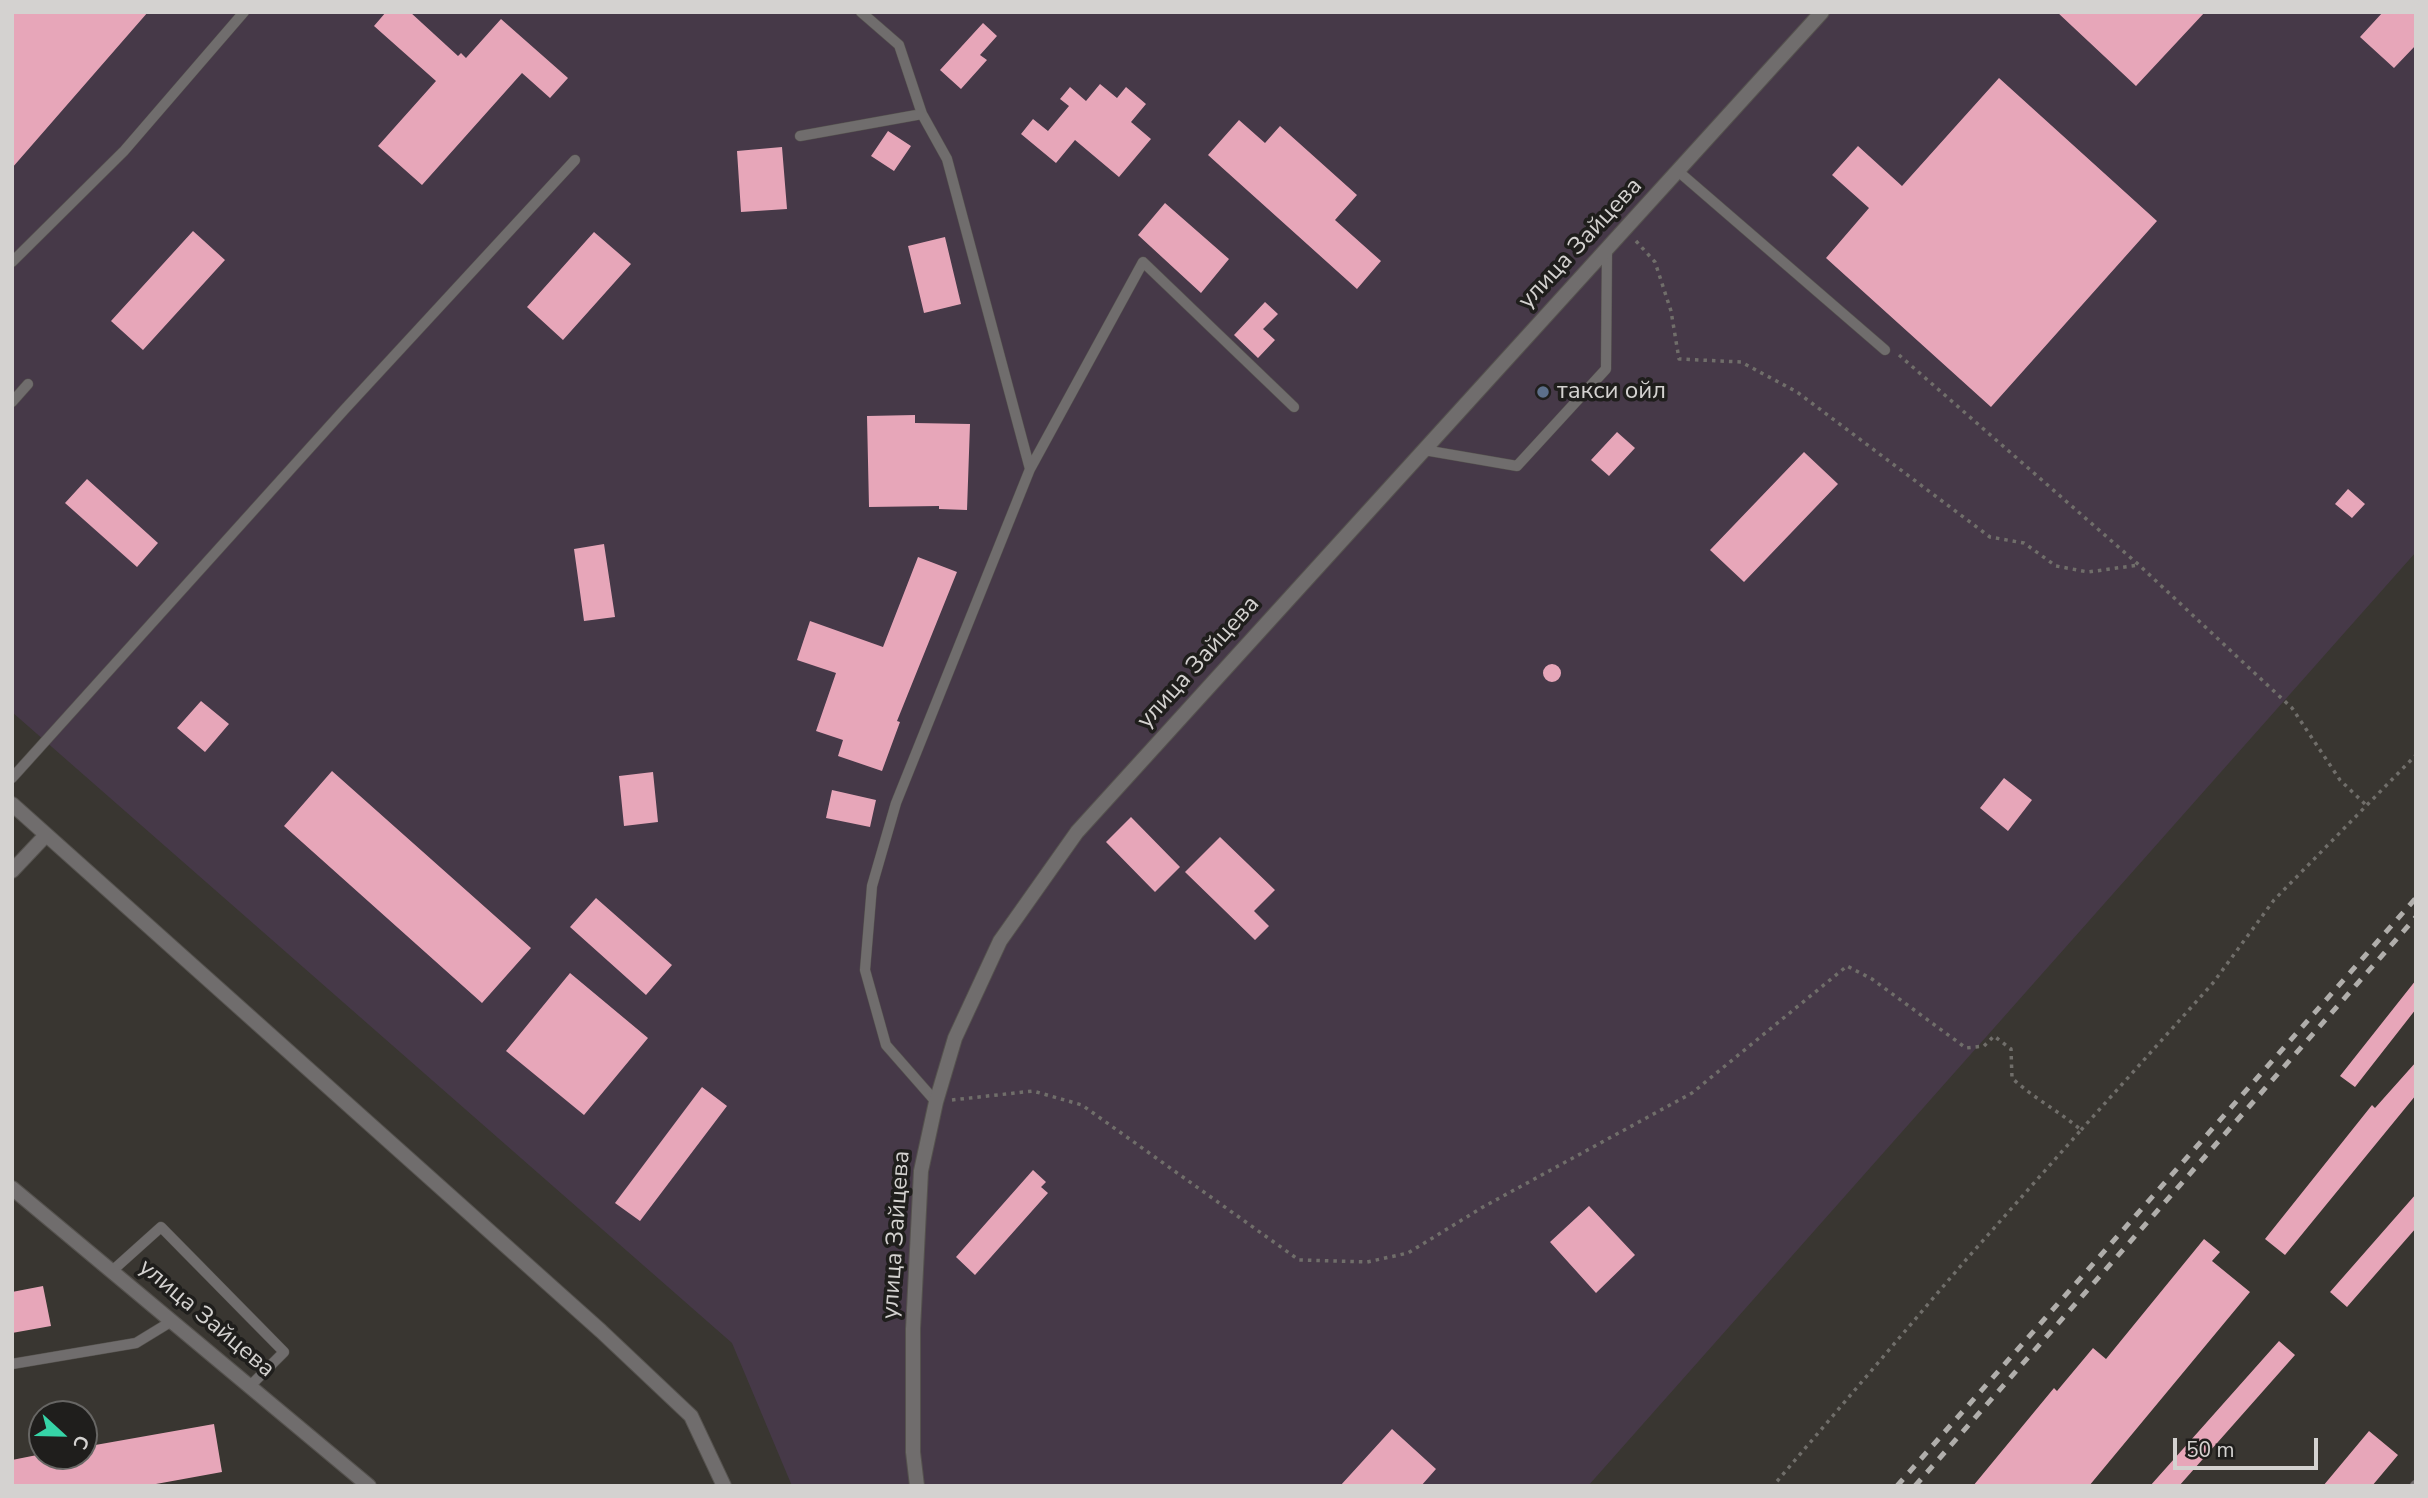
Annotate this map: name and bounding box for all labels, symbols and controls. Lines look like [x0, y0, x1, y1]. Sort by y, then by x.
street label: улица Зайцева [1513, 172, 1649, 316]
place label: такси ойл [1557, 378, 1666, 406]
marker: такси ойл [1535, 384, 1551, 400]
street label: улица Зайцева [1132, 591, 1266, 735]
street label: улица Зайцева [877, 1150, 917, 1320]
street label: улица Зайцева [132, 1254, 280, 1384]
north arrow [28, 1400, 98, 1470]
scale bar [2176, 1424, 2321, 1468]
text: С [66, 1431, 95, 1453]
text: 50 m [2186, 1436, 2235, 1464]

